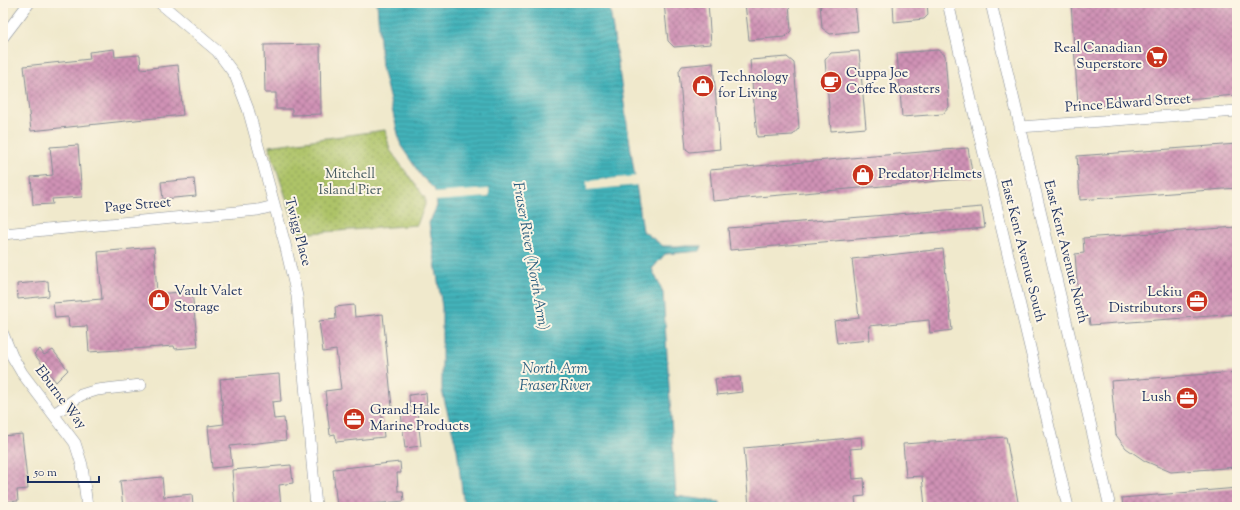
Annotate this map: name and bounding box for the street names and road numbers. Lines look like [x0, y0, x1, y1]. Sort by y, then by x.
street label: Prince Edward Street [1064, 90, 1192, 118]
street label: East Kent Avenue South [995, 177, 1049, 325]
street label: East Kent Avenue North [1038, 178, 1092, 326]
street label: Page Street [104, 193, 172, 219]
street label: Twigg Place [278, 195, 316, 269]
street label: Eburne Way [29, 362, 91, 434]

